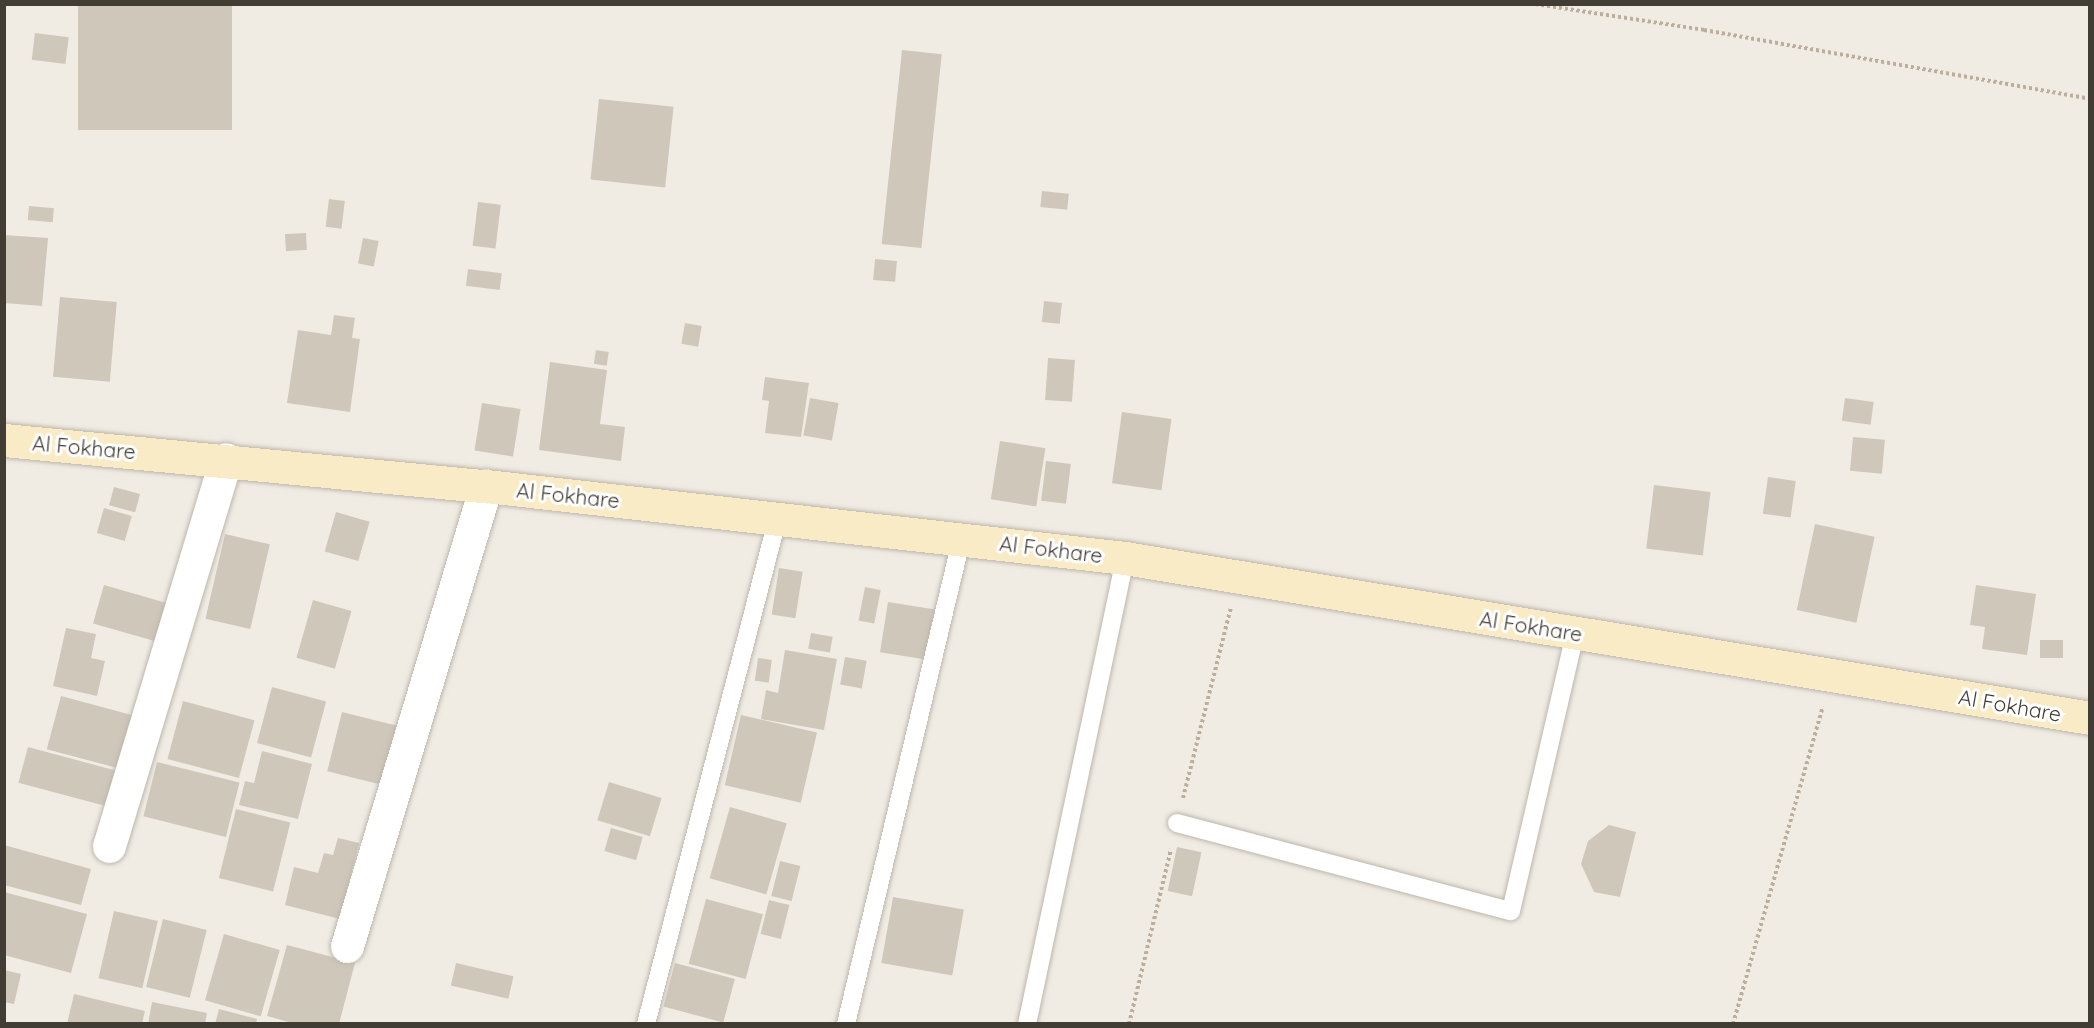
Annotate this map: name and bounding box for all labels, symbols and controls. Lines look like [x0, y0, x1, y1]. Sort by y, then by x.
street label: Al Fokhare [31, 430, 137, 464]
street label: Al Fokhare [515, 477, 621, 513]
street label: Al Fokhare [998, 530, 1104, 568]
street label: Al Fokhare [1478, 605, 1584, 647]
street label: Al Fokhare [1957, 684, 2063, 726]

